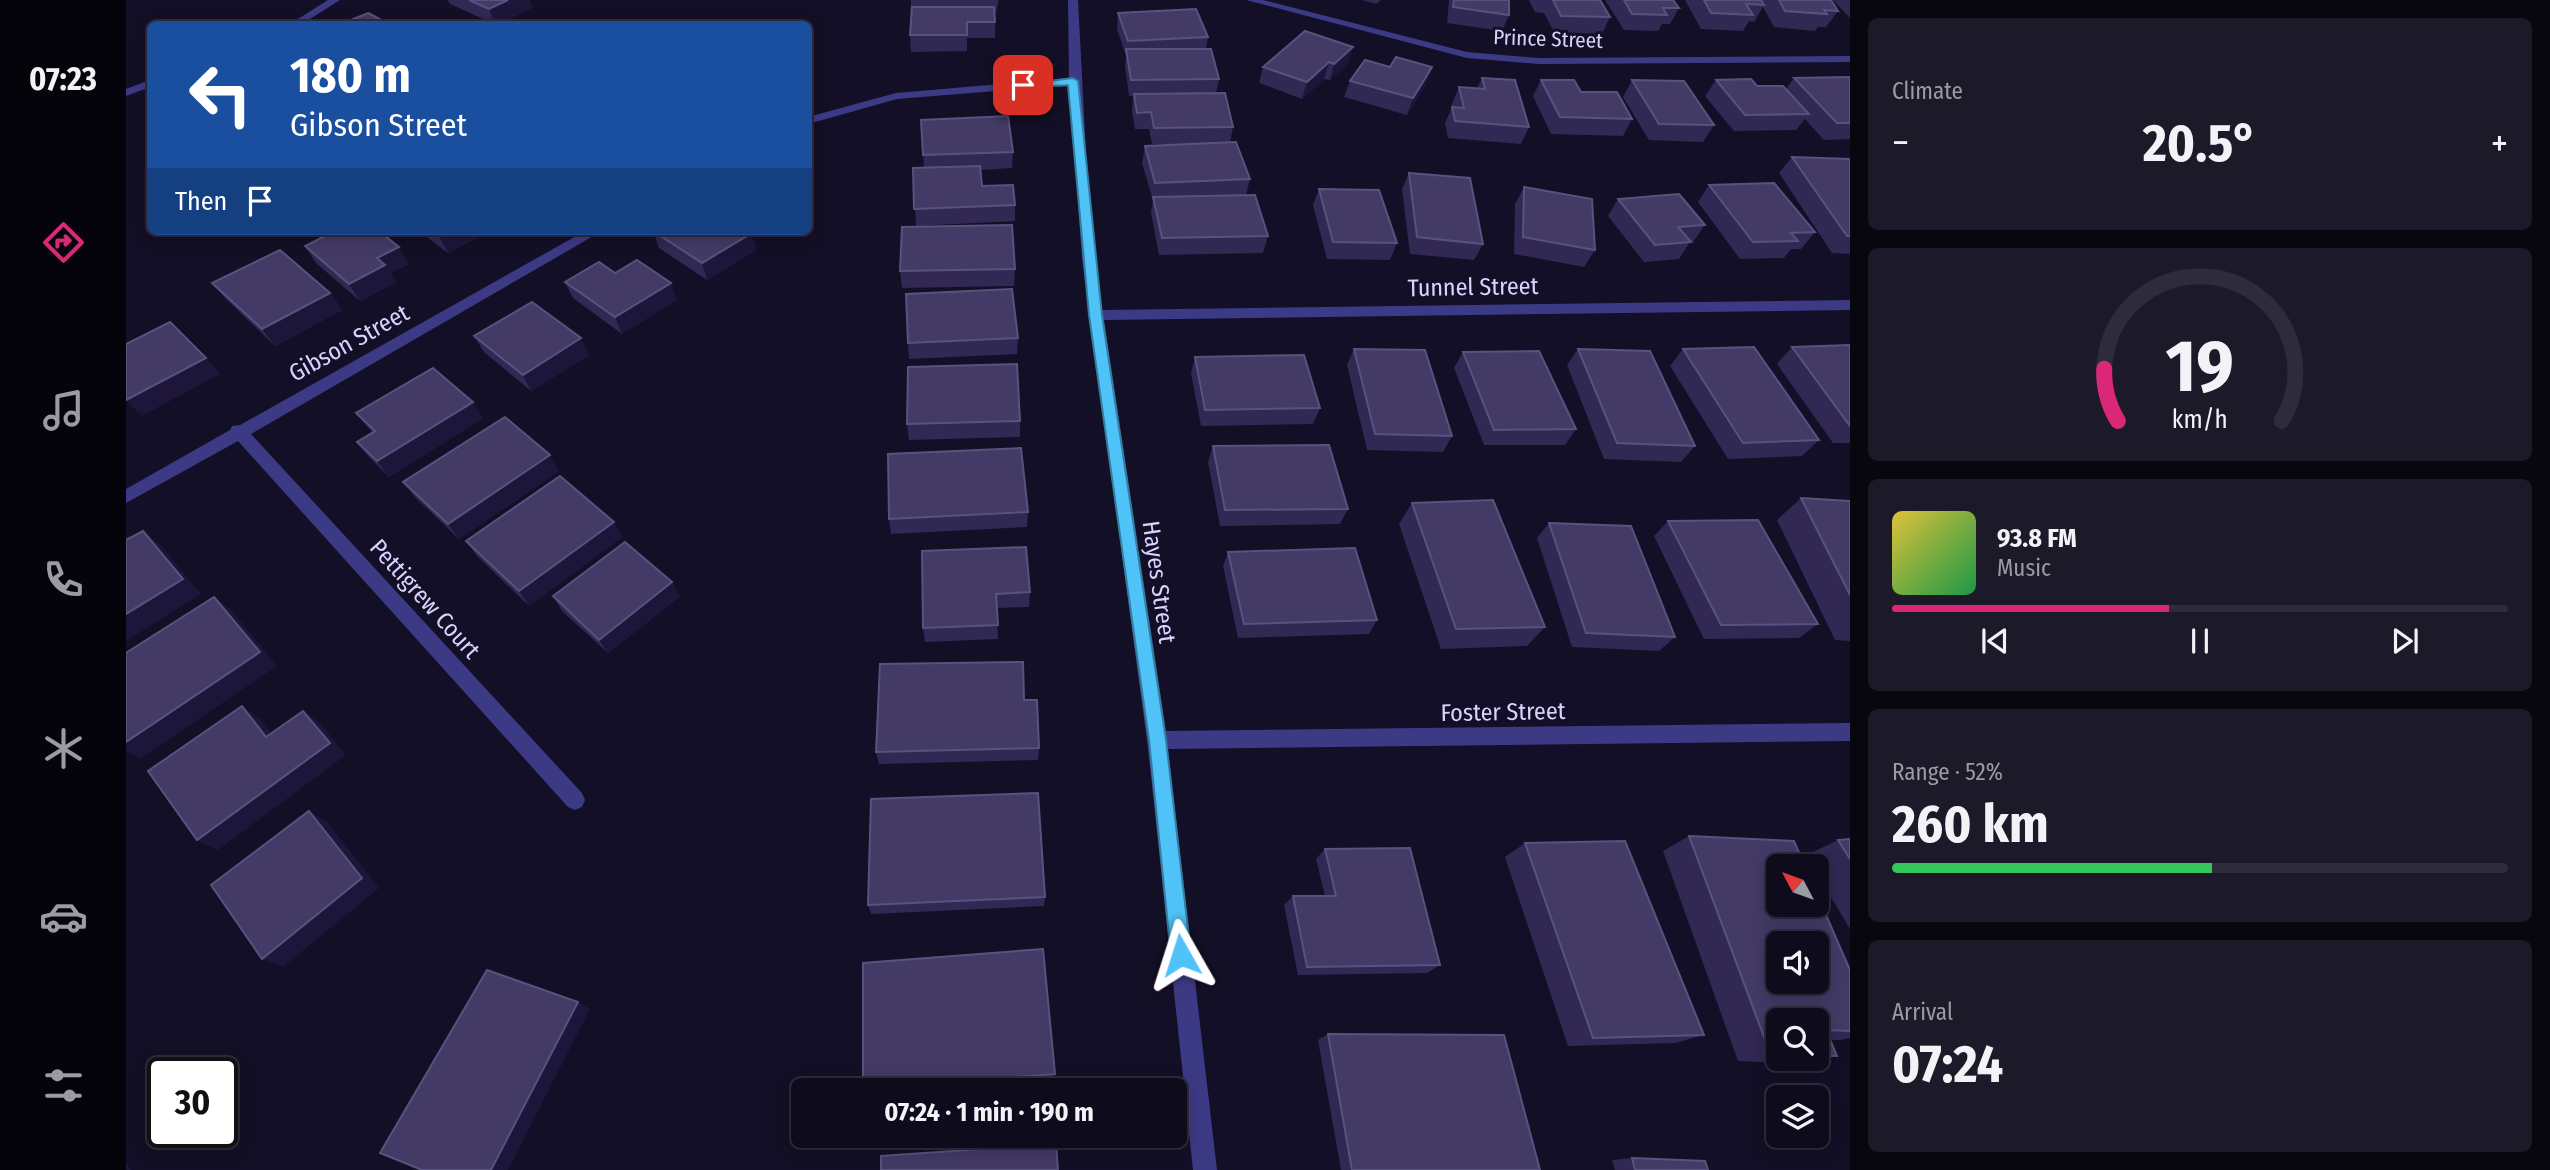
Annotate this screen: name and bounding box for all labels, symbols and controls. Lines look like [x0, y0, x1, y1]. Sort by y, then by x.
street label: Prince Street [1493, 24, 1603, 54]
text: 180 m [290, 46, 411, 105]
icon: left [175, 49, 266, 140]
pin [993, 55, 1053, 115]
text: 07:23 [29, 60, 97, 98]
icon: arrive [1004, 66, 1042, 104]
text: Climate [1892, 77, 1963, 105]
text: Gibson Street [290, 106, 467, 144]
text: 20.5° [2143, 112, 2257, 175]
text: − [1892, 120, 1909, 166]
text: + [2491, 120, 2508, 166]
icon: arrive [241, 182, 279, 220]
text: Then [175, 186, 227, 217]
icon: directions [39, 218, 88, 267]
street label: Tunnel Street [1407, 272, 1539, 302]
street label: Gibson Street [284, 299, 414, 387]
text: 19 [2166, 323, 2234, 410]
icon: music [39, 386, 88, 435]
text: km/h [2172, 404, 2228, 434]
street label: Hayes Street [1137, 519, 1181, 645]
text: 93.8 FM [1997, 523, 2077, 554]
street label: Pettigrew Court [364, 534, 486, 664]
text: Music [1997, 554, 2051, 582]
icon: phone [39, 555, 88, 604]
icon: previous [1976, 622, 2014, 660]
icon: pause [2181, 622, 2219, 660]
icon: next [2386, 622, 2424, 660]
street label: Foster Street [1440, 697, 1566, 727]
icon: climate [39, 724, 88, 773]
text: Range · 52% [1892, 758, 2003, 786]
text: 260 km [1892, 793, 2049, 856]
north arrow [1766, 854, 1829, 917]
map controls [1766, 854, 1829, 1148]
icon: car [39, 892, 88, 941]
position arrow [1144, 918, 1218, 992]
button: sound [1766, 931, 1829, 994]
text: Arrival [1892, 998, 1953, 1026]
button: search [1766, 1008, 1829, 1071]
text: 07:24 [1892, 1033, 2003, 1096]
speed limit sign: 30 [147, 1057, 238, 1148]
icon: filters [39, 1061, 88, 1110]
button: layers [1766, 1085, 1829, 1148]
text: 07:24 · 1 min · 190 m [884, 1097, 1094, 1128]

